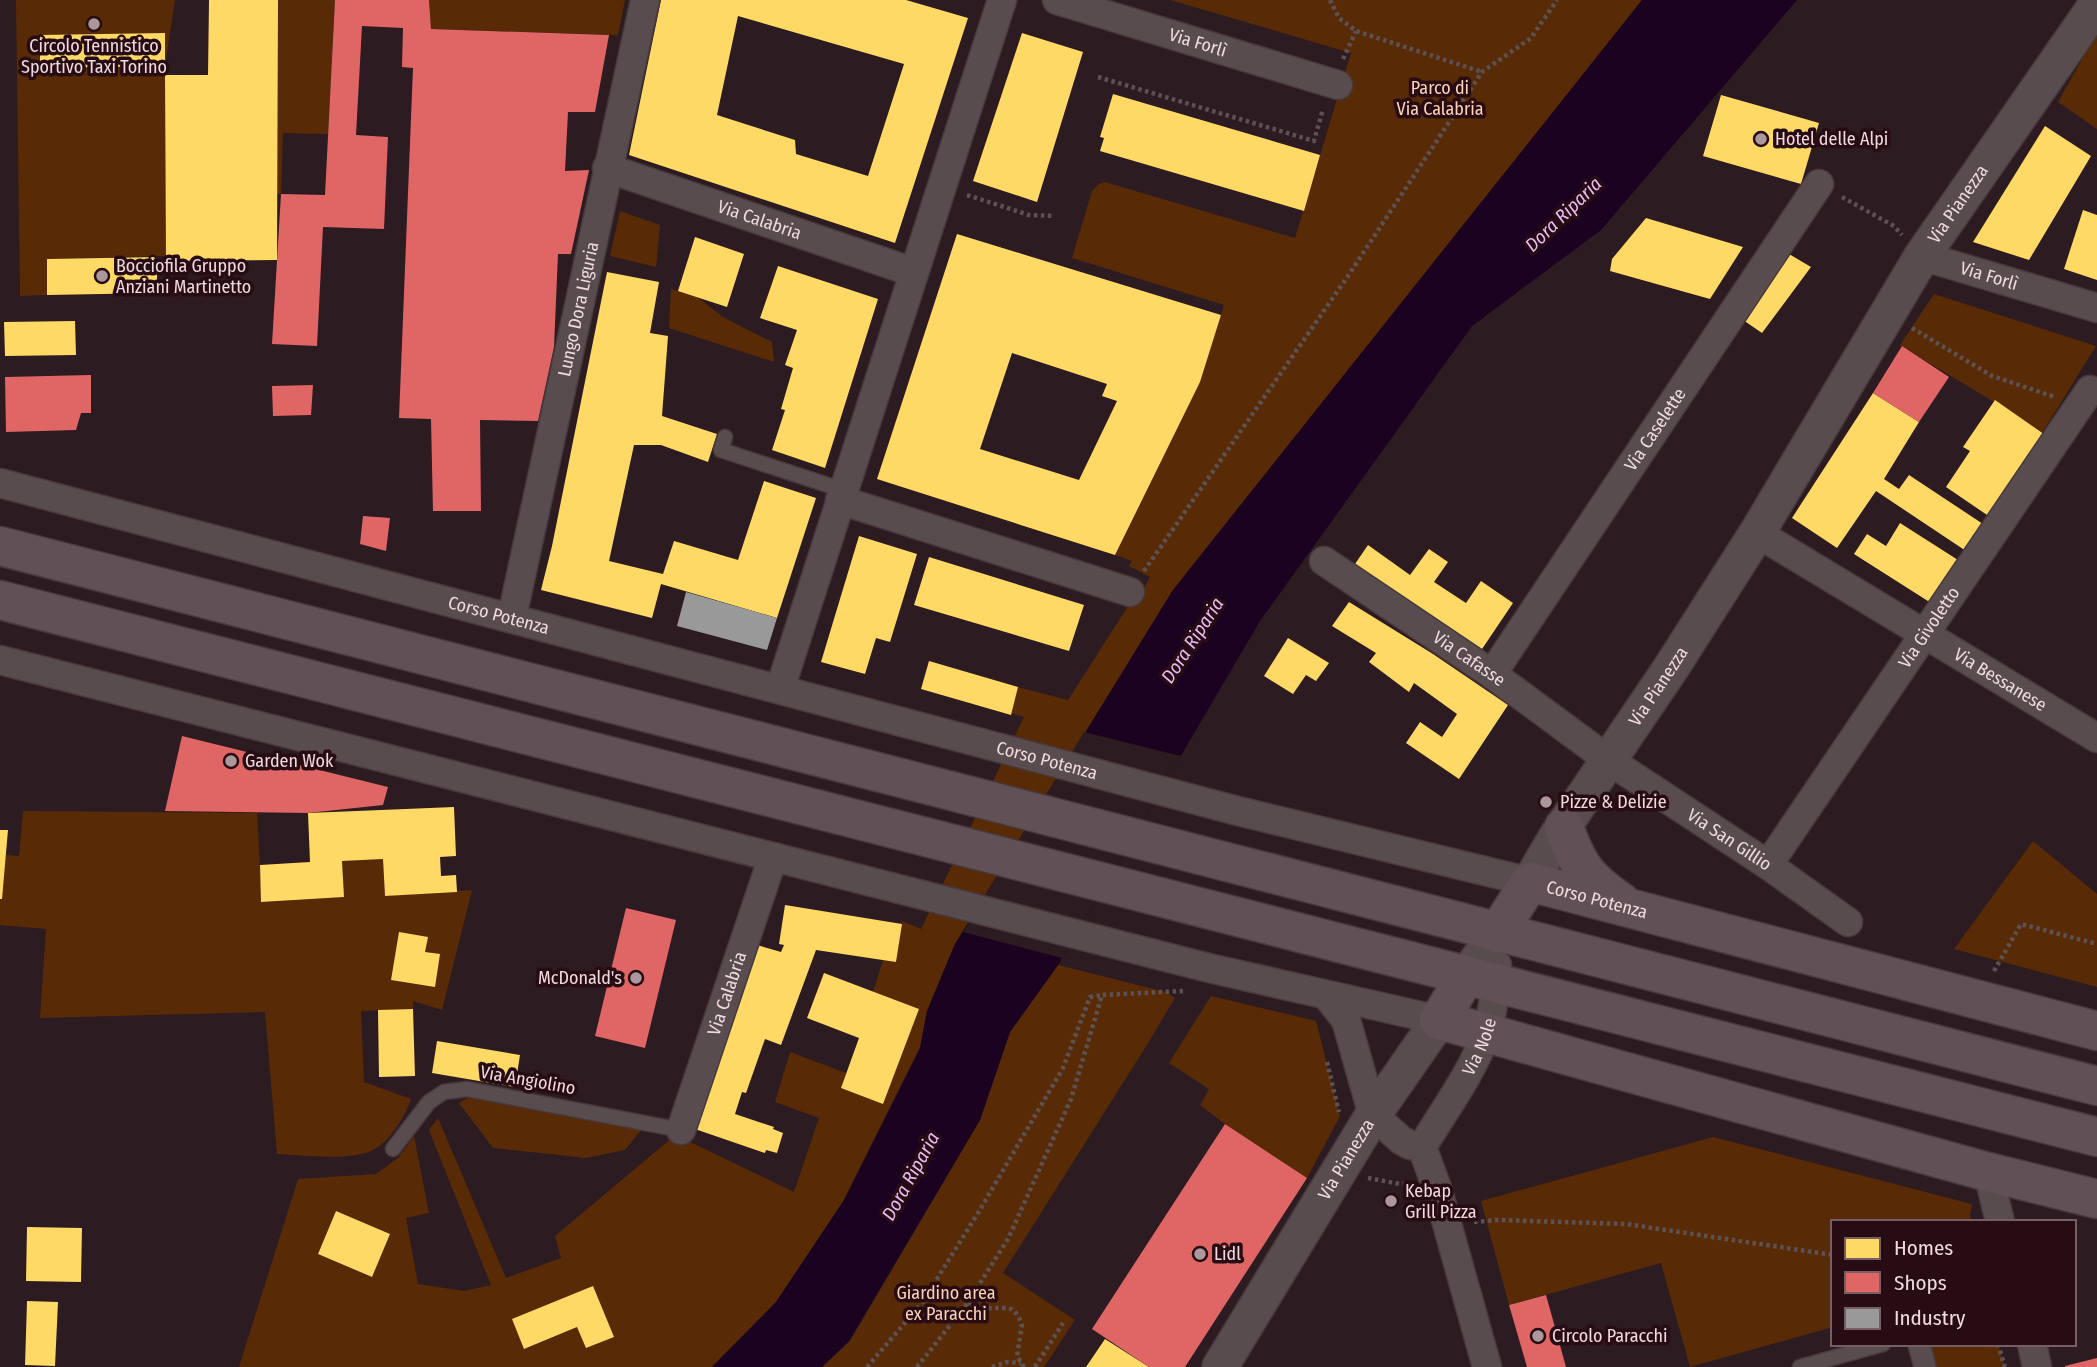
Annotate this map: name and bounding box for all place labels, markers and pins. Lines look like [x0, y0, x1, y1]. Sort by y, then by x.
marker: Circolo Tennistico Sportivo Taxi Torino [86, 16, 102, 32]
place label: Circolo Tennistico Sportivo Taxi Torino [21, 35, 167, 78]
place label: Hotel delle Alpi [1775, 128, 1888, 150]
marker: Hotel delle Alpi [1753, 131, 1769, 147]
place label: Bocciofila Gruppo Anziani Martinetto [116, 255, 251, 298]
marker: Bocciofila Gruppo Anziani Martinetto [94, 268, 110, 284]
place label: Garden Wok [245, 750, 334, 772]
marker: Garden Wok [223, 753, 239, 769]
place label: Pizze & Delizie [1560, 791, 1667, 813]
marker: Pizze & Delizie [1538, 794, 1554, 810]
place label: McDonald's [538, 967, 622, 989]
marker: McDonald's [628, 970, 644, 986]
place label: Kebap Grill Pizza [1405, 1180, 1477, 1223]
marker: Kebap Grill Pizza [1383, 1193, 1399, 1209]
place label: Lidl [1214, 1243, 1241, 1265]
marker: Lidl [1192, 1246, 1208, 1262]
place label: Circolo Paracchi [1552, 1325, 1668, 1347]
marker: Circolo Paracchi [1530, 1328, 1546, 1344]

